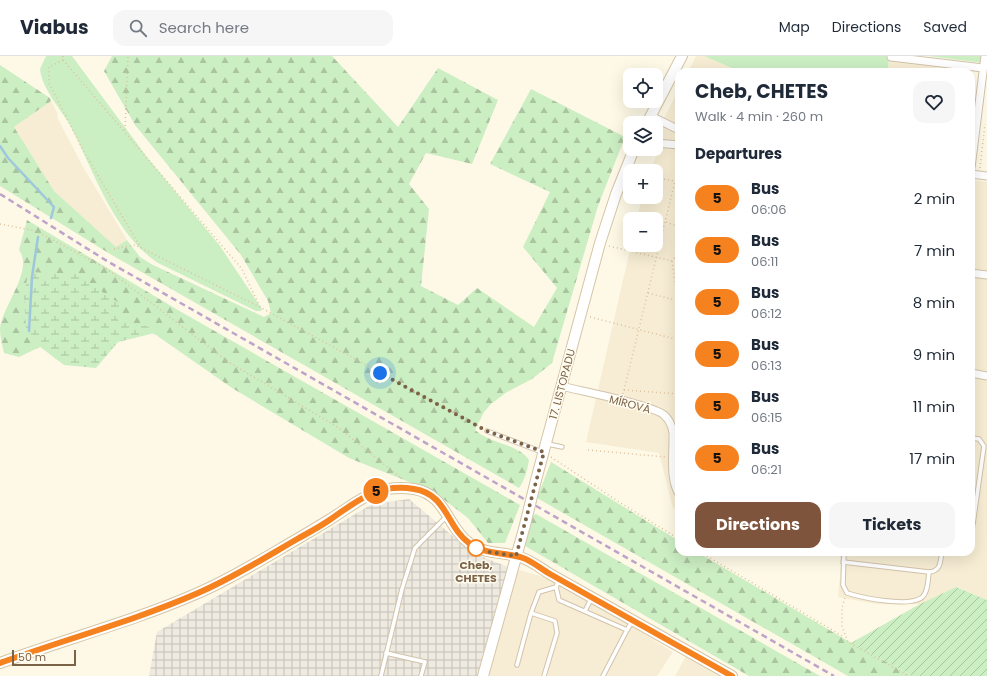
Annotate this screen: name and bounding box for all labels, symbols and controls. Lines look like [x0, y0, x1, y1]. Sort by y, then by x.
search box [113, 10, 393, 46]
text: Viabus [20, 14, 89, 41]
icon: search [127, 17, 149, 39]
text: Search here [159, 17, 249, 38]
text: Map [779, 17, 810, 37]
text: Directions [832, 17, 901, 37]
text: Saved [923, 17, 967, 37]
map controls [623, 68, 663, 252]
button: locate [623, 68, 663, 108]
text: Cheb, CHETES [695, 78, 828, 105]
button: heart [913, 81, 955, 123]
text: Walk · 4 min · 260 m [695, 107, 823, 126]
button: layers [623, 116, 663, 156]
text: Departures [695, 143, 782, 164]
button: + [623, 164, 663, 204]
text: Bus [751, 178, 779, 199]
text: 5 [712, 188, 722, 208]
text: 2 min [914, 188, 955, 209]
text: 06:06 [751, 200, 787, 219]
button: − [623, 212, 663, 252]
text: Bus [751, 230, 779, 251]
text: 5 [712, 240, 722, 260]
text: 7 min [914, 240, 955, 261]
text: 06:11 [751, 252, 779, 271]
text: Bus [751, 282, 779, 303]
text: 5 [712, 292, 722, 312]
text: 8 min [913, 292, 955, 313]
text: 06:12 [751, 304, 782, 323]
text: Bus [751, 334, 779, 355]
text: 5 [712, 344, 722, 364]
text: 9 min [913, 344, 955, 365]
street label: 17. LISTOPADU [545, 347, 579, 421]
text: 06:13 [751, 356, 782, 375]
your location [370, 363, 390, 383]
text: Bus [751, 386, 779, 407]
street label: MÍROVÁ [607, 391, 653, 417]
text: 5 [712, 396, 722, 416]
text: 11 min [913, 396, 955, 417]
text: 06:15 [751, 408, 783, 427]
text: Bus [751, 438, 779, 459]
text: 5 [712, 448, 722, 468]
text: 17 min [909, 448, 955, 469]
text: 06:21 [751, 460, 782, 479]
line badge: 5 [363, 478, 389, 504]
text: 5 [371, 481, 381, 501]
button: Directions [695, 502, 821, 548]
button: Tickets [829, 502, 955, 548]
marker: Cheb, CHETES [467, 539, 485, 557]
place label: Cheb, CHETES [455, 557, 497, 586]
scale bar [12, 648, 76, 667]
text: 50 m [18, 649, 46, 665]

